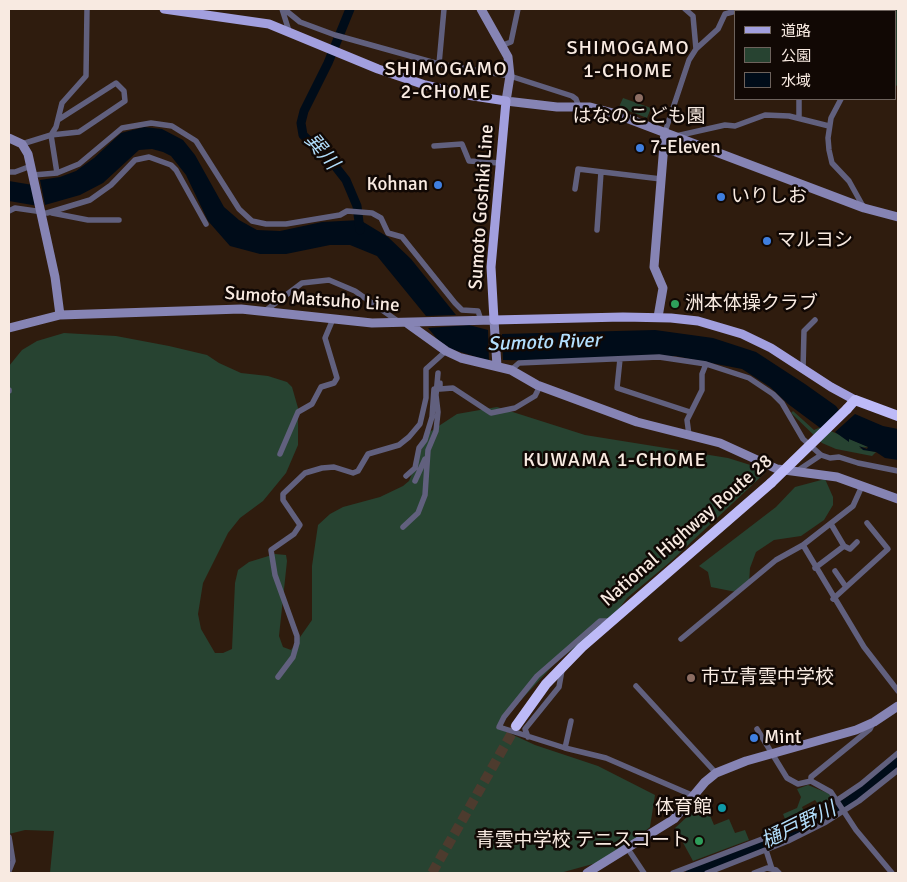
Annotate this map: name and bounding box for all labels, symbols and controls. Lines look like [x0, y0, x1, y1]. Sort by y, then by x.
legend [734, 10, 897, 100]
text: 道路 [781, 22, 811, 40]
district label: SHIMOGAMO 1-CHOME [565, 37, 691, 84]
text: 公園 [781, 47, 811, 65]
district label: SHIMOGAMO 2-CHOME [383, 58, 509, 105]
text: 水域 [781, 72, 811, 90]
marker: はなのこども園 [633, 92, 645, 104]
place label: はなのこども園 [573, 106, 705, 128]
street label: Sumoto Goshiki Line [465, 124, 499, 290]
water label: 巽川 [299, 129, 343, 175]
place label: 7-Eleven [650, 137, 721, 159]
marker: 7-Eleven [634, 142, 646, 154]
place label: Kohnan [366, 174, 428, 196]
marker: Kohnan [432, 179, 444, 191]
place label: いりしお [731, 186, 807, 208]
marker: いりしお [715, 191, 727, 203]
place label: マルヨシ [777, 230, 853, 252]
marker: マルヨシ [761, 235, 773, 247]
street label: Sumoto Matsuho Line [224, 283, 400, 317]
place label: 洲本体操クラブ [685, 293, 818, 315]
marker: 洲本体操クラブ [669, 298, 681, 310]
water label: Sumoto River [487, 329, 601, 357]
district label: KUWAMA 1-CHOME [521, 449, 709, 473]
street label: National Highway Route 28 [596, 450, 778, 612]
place label: 市立青雲中学校 [701, 667, 834, 689]
marker: 市立青雲中学校 [685, 672, 697, 684]
place label: Mint [764, 727, 802, 749]
marker: Mint [748, 732, 760, 744]
place label: 体育館 [655, 797, 712, 819]
water label: 樋戸野川 [758, 798, 840, 854]
marker: 体育館 [716, 802, 728, 814]
place label: 青雲中学校 テニスコート [476, 830, 689, 852]
marker: 青雲中学校 テニスコート [693, 835, 705, 847]

